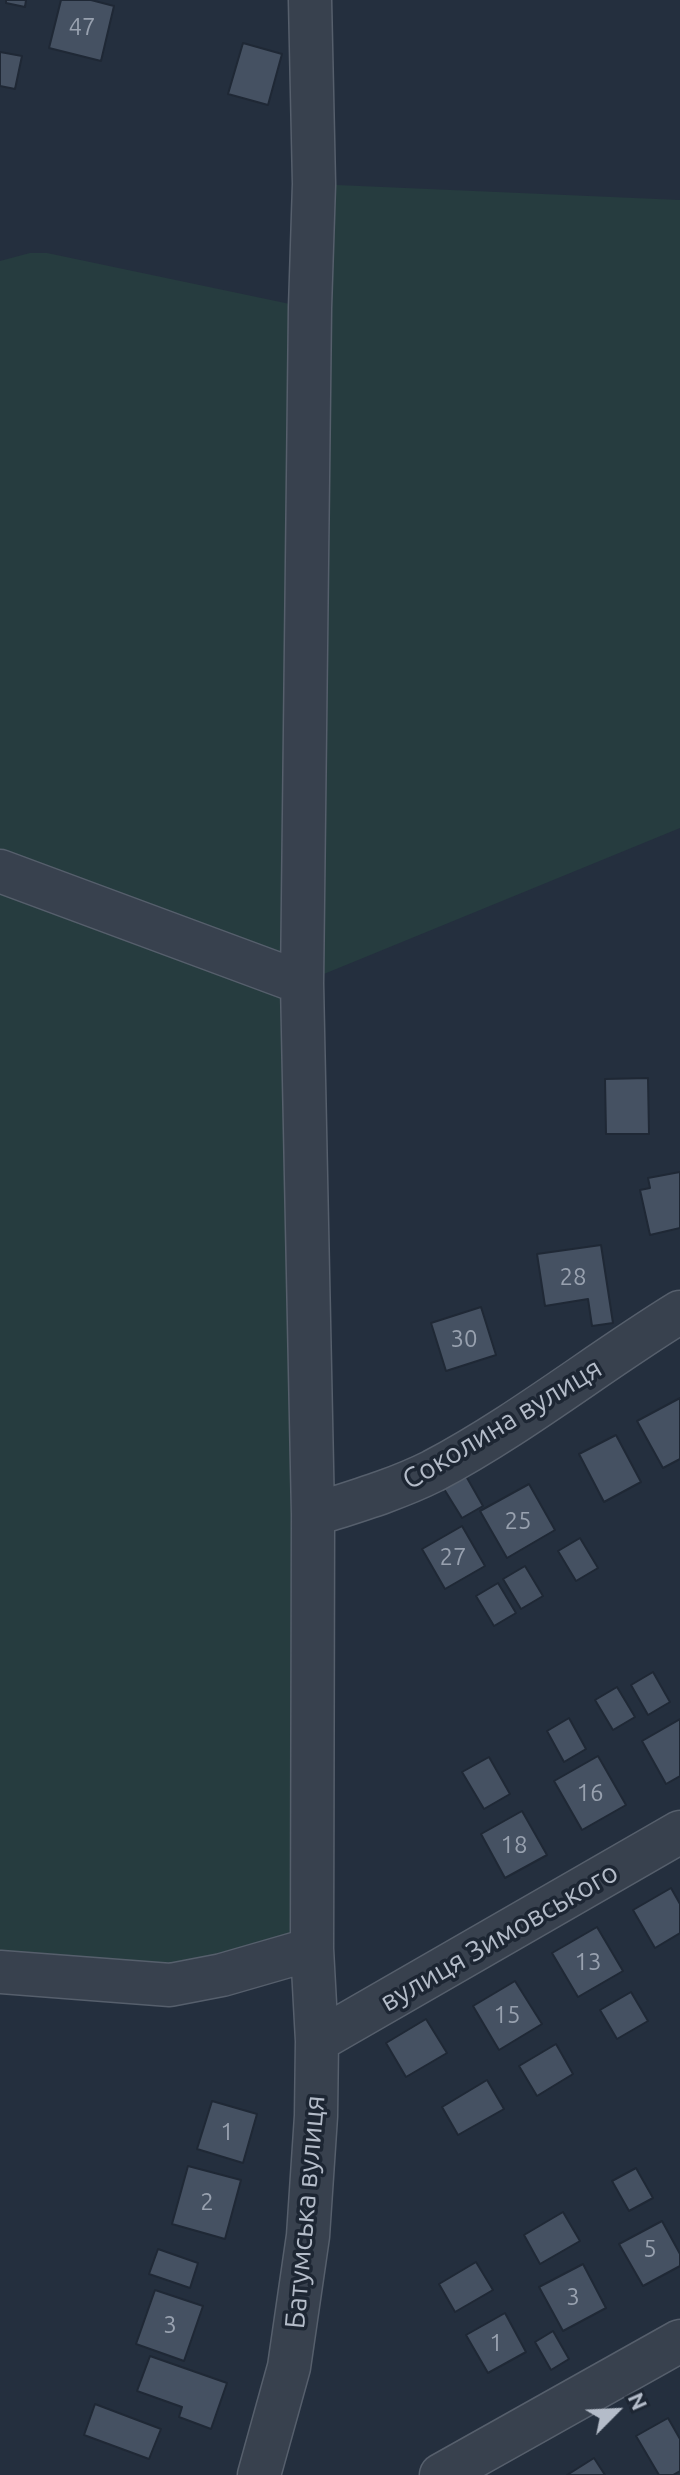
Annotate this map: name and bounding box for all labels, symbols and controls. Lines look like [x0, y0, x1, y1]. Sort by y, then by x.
house number: 47 [68, 13, 96, 41]
house number: 28 [559, 1263, 587, 1291]
house number: 30 [450, 1325, 478, 1353]
street label: Соколина вулиця [396, 1351, 608, 1497]
house number: 25 [504, 1507, 532, 1535]
house number: 27 [439, 1543, 467, 1571]
house number: 16 [576, 1779, 604, 1807]
house number: 18 [500, 1831, 528, 1859]
street label: вулиця Зимовського [374, 1855, 624, 2019]
house number: 13 [574, 1948, 602, 1976]
house number: 15 [493, 2001, 521, 2029]
street label: Батумська вулиця [278, 2094, 332, 2330]
house number: 1 [220, 2118, 234, 2146]
house number: 2 [200, 2188, 214, 2216]
house number: 5 [643, 2235, 657, 2263]
house number: 3 [566, 2283, 580, 2311]
house number: 3 [163, 2311, 177, 2339]
house number: 1 [489, 2329, 503, 2357]
north arrow [576, 2371, 656, 2451]
text: N [624, 2388, 653, 2414]

